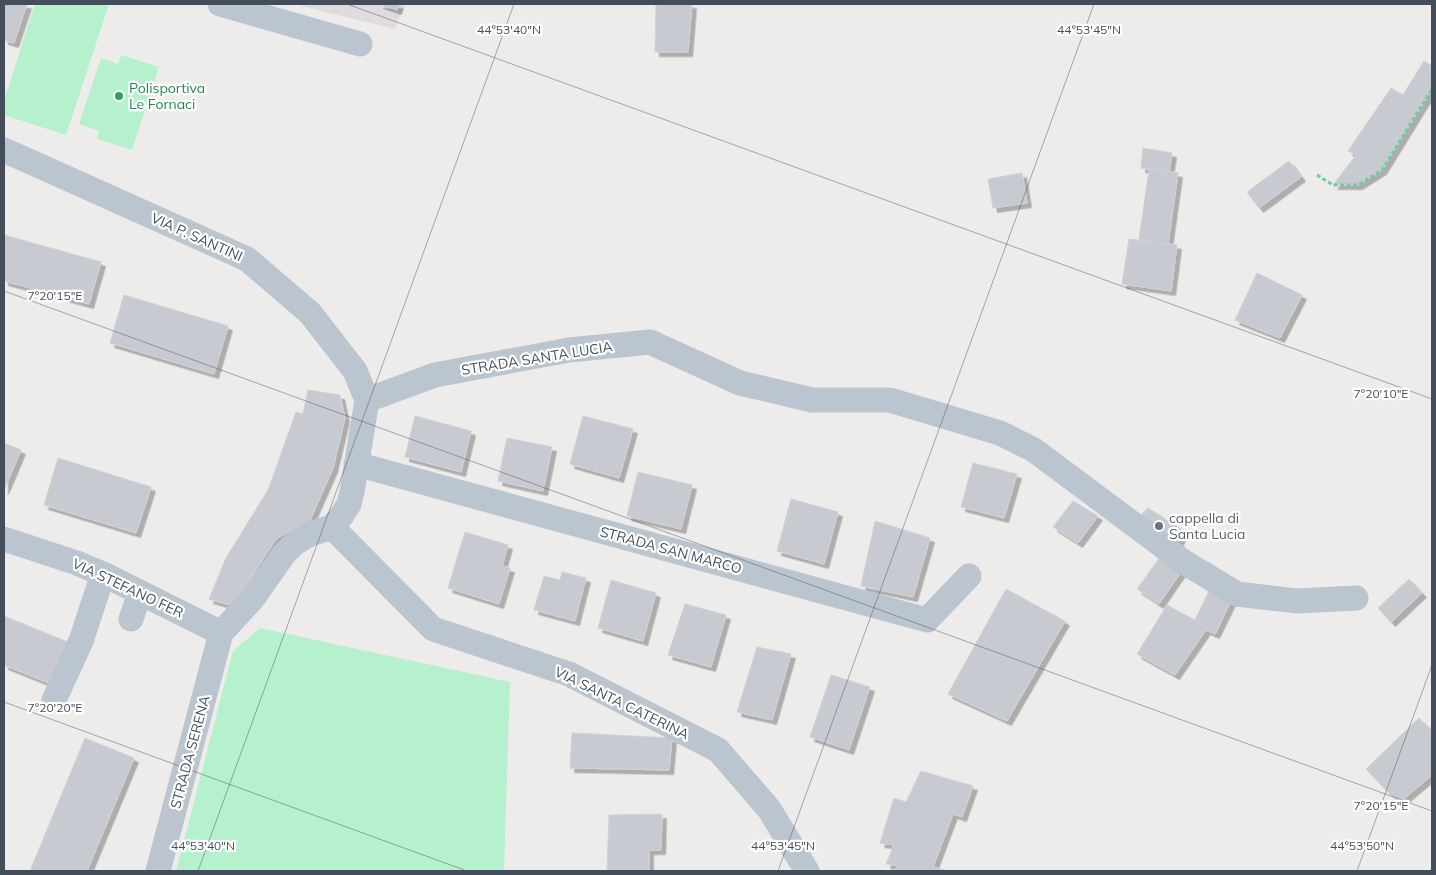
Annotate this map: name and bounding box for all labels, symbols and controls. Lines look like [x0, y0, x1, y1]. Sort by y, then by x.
text: 44°53'40"N [477, 22, 541, 37]
text: 44°53'45"N [1057, 22, 1121, 37]
place label: Polisportiva Le Fornaci [129, 79, 205, 113]
marker: Polisportiva Le Fornaci [113, 90, 125, 102]
street label: VIA P. SANTINI [148, 209, 246, 265]
text: 7°20'15"E [28, 288, 82, 303]
street label: STRADA SANTA LUCIA [460, 337, 615, 379]
text: 7°20'10"E [1354, 386, 1408, 401]
place label: cappella di Santa Lucia [1169, 509, 1246, 543]
marker: cappella di Santa Lucia [1153, 520, 1165, 532]
street label: STRADA SAN MARCO [598, 522, 744, 578]
street label: VIA STEFANO FER [70, 554, 187, 622]
street label: VIA SANTA CATERINA [552, 663, 693, 744]
street label: STRADA SERENA [166, 693, 214, 811]
text: 7°20'20"E [28, 700, 82, 715]
text: 7°20'15"E [1354, 798, 1408, 813]
text: 44°53'40"N [171, 838, 235, 853]
text: 44°53'45"N [751, 838, 815, 853]
text: 44°53'50"N [1330, 838, 1394, 853]

